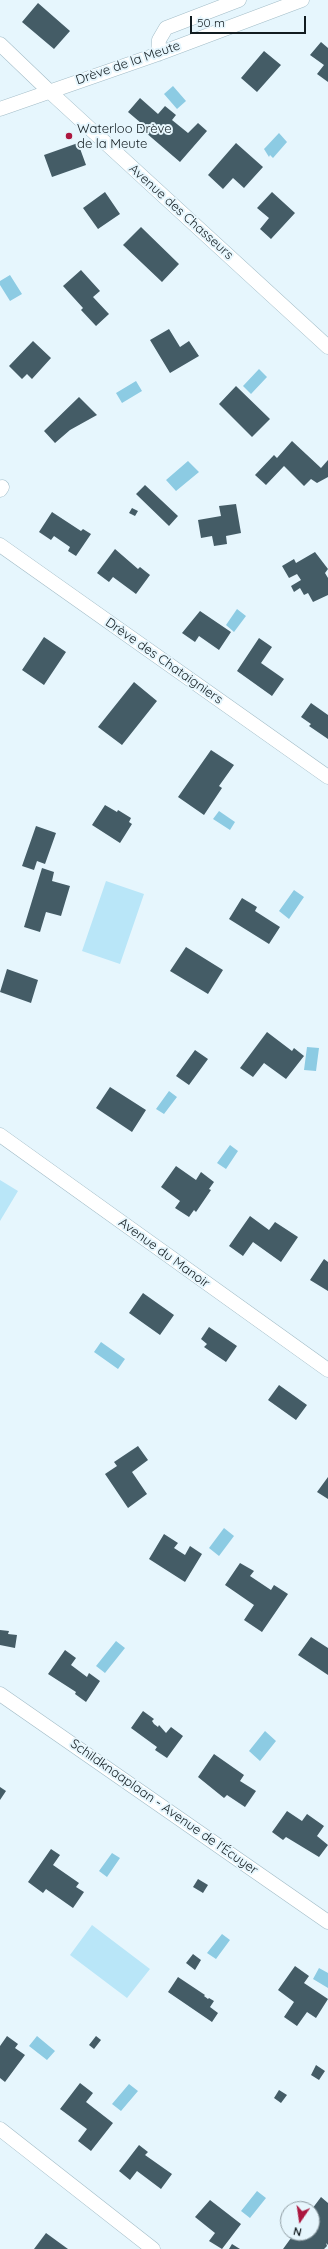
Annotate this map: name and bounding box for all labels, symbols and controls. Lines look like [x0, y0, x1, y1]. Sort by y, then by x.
scale bar [192, 8, 308, 34]
text: 50 m [197, 15, 225, 30]
street label: Drève de la Meute [74, 38, 182, 88]
place label: Waterloo Drève de la Meute [77, 121, 172, 152]
marker: Waterloo Drève de la Meute [64, 131, 74, 141]
street label: Avenue des Chasseurs [126, 161, 236, 263]
street label: Drève des Chataigniers [102, 615, 226, 707]
street label: Avenue du Manoir [115, 1215, 213, 1291]
street label: Schildknaaplaan - Avenue de l'Écuyer [67, 1736, 261, 1878]
north arrow [280, 2201, 320, 2241]
text: N [292, 2224, 303, 2239]

